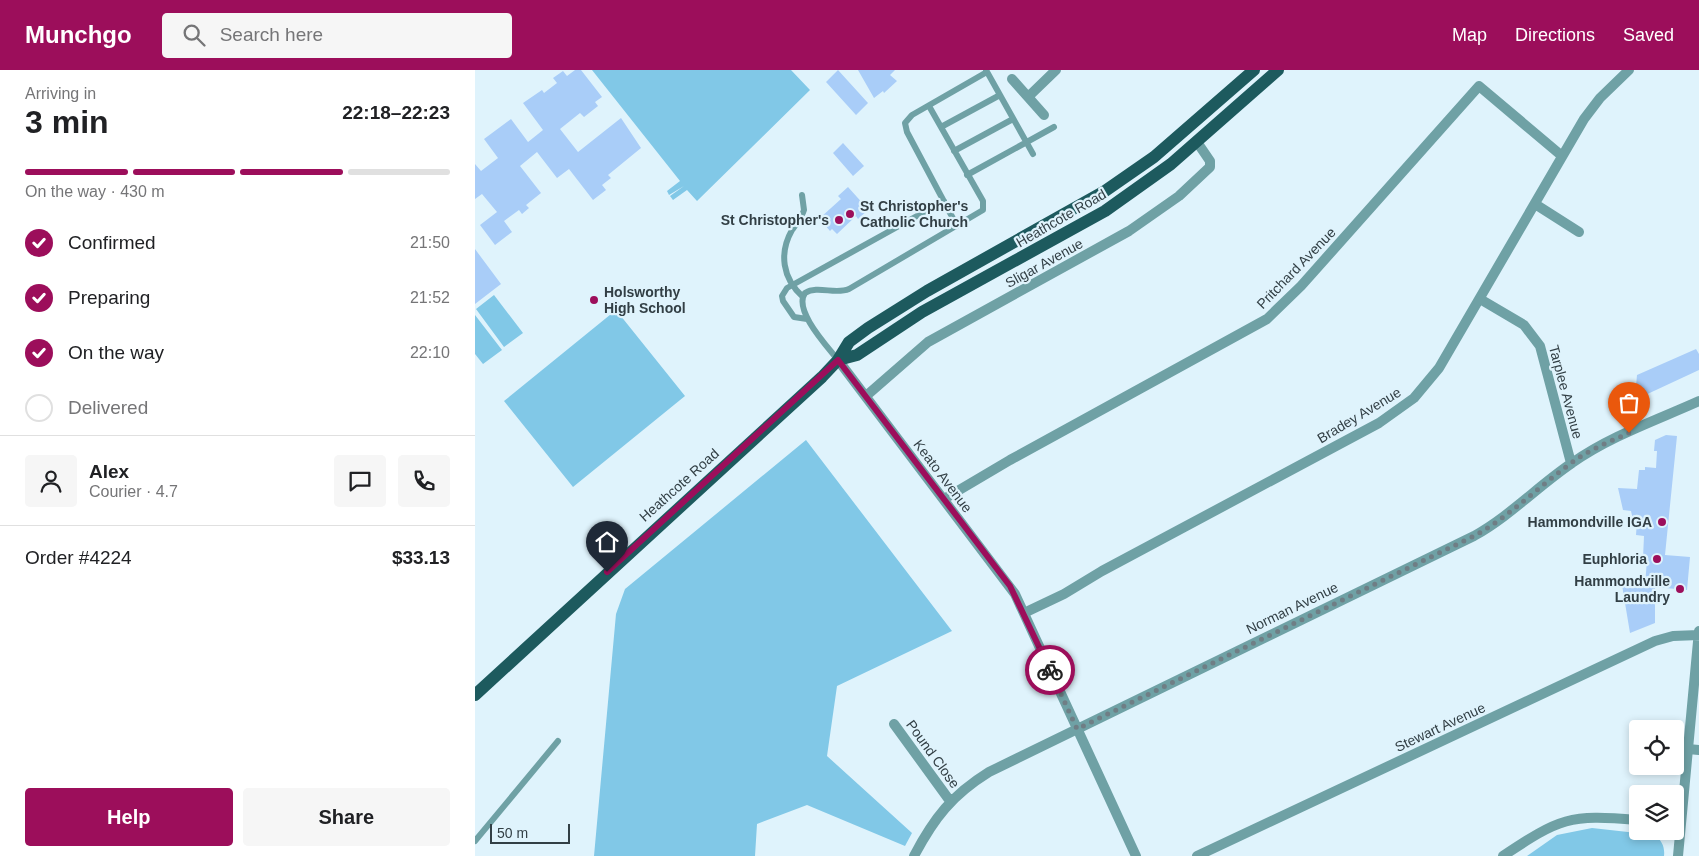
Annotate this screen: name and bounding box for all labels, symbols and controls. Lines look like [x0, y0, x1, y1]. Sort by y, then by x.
search box [162, 13, 512, 58]
text: Munchgo [25, 21, 132, 48]
icon: search [180, 21, 208, 49]
text: Search here [220, 24, 323, 45]
text: Map [1452, 25, 1487, 45]
text: Directions [1515, 25, 1595, 45]
text: Saved [1623, 25, 1674, 45]
text: Arriving in [25, 85, 96, 102]
text: 22:18–22:23 [342, 102, 450, 123]
text: 3 min [25, 104, 109, 140]
text: On the way · 430 m [25, 183, 165, 200]
street label: Heathcote Road [1013, 186, 1109, 250]
place label: St Christopher's Catholic Church [860, 198, 969, 230]
marker: St Christopher's Catholic Church [844, 208, 856, 220]
place label: St Christopher's [721, 212, 829, 228]
marker: St Christopher's [833, 214, 845, 226]
street label: Pritchard Avenue [1253, 224, 1339, 312]
icon: check [25, 229, 53, 257]
text: Confirmed [68, 232, 156, 253]
text: 21:50 [410, 234, 450, 251]
street label: Sligar Avenue [1002, 235, 1086, 291]
icon: check [25, 284, 53, 312]
place label: Holsworthy High School [604, 284, 686, 316]
text: Preparing [68, 287, 150, 308]
text: 21:52 [410, 289, 450, 306]
marker: Holsworthy High School [588, 294, 600, 306]
icon: check [25, 339, 53, 367]
text: On the way [68, 342, 164, 363]
street label: Tarplee Avenue [1546, 343, 1586, 441]
text: 22:10 [410, 344, 450, 361]
pin [1608, 382, 1650, 433]
street label: Bradey Avenue [1314, 384, 1404, 446]
icon: bag [1615, 389, 1643, 417]
text: Delivered [68, 397, 148, 418]
street label: Keato Avenue [910, 436, 976, 516]
street label: Heathcote Road [636, 445, 722, 525]
button: person [25, 455, 77, 507]
button: chat [334, 455, 386, 507]
button: phone [398, 455, 450, 507]
text: Alex [89, 461, 129, 482]
text: Courier · 4.7 [89, 483, 178, 500]
place label: Hammondville IGA [1528, 514, 1652, 530]
marker: Hammondville IGA [1656, 516, 1668, 528]
pin [586, 521, 628, 572]
icon: home [593, 528, 621, 556]
text: Order #4224 [25, 547, 132, 568]
text: $33.13 [392, 547, 450, 568]
place label: Euphloria [1582, 551, 1647, 567]
marker: Euphloria [1651, 553, 1663, 565]
place label: Hammondville Laundry [1574, 573, 1670, 605]
street label: Norman Avenue [1243, 579, 1341, 637]
marker: Hammondville Laundry [1674, 583, 1686, 595]
courier [1025, 645, 1075, 695]
icon: bike [1036, 656, 1064, 684]
street label: Stewart Avenue [1392, 699, 1488, 755]
street label: Pound Close [903, 717, 963, 791]
map controls [1629, 720, 1684, 840]
button: locate [1629, 720, 1684, 775]
button: layers [1629, 785, 1684, 840]
button: Help [25, 788, 233, 846]
button: Share [243, 788, 450, 846]
scale bar [490, 821, 570, 844]
text: 50 m [497, 825, 528, 841]

